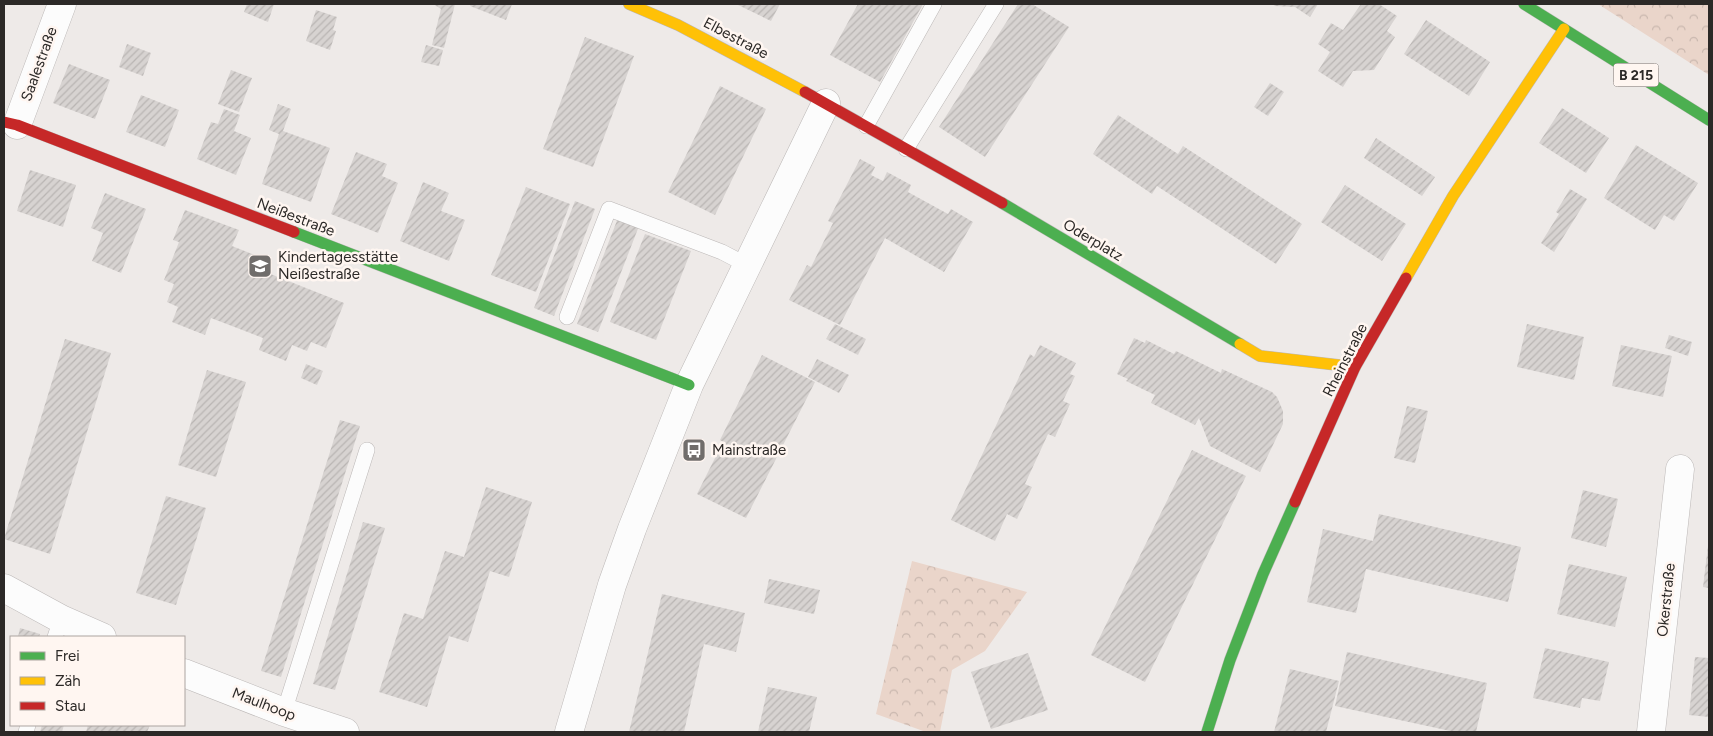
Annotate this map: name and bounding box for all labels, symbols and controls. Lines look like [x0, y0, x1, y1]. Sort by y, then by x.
street label: Elbestraße [700, 13, 772, 63]
street label: Saalestraße [17, 24, 61, 104]
road number: B 215 [1614, 64, 1658, 86]
street label: Neißestraße [255, 194, 337, 240]
street label: Oderplatz [1060, 215, 1126, 265]
place label: Kindertagesstätte Neißestraße [278, 248, 398, 283]
school or university icon: Kindertagesstätte Neißestraße [247, 253, 273, 279]
street label: Rheinstraße [1319, 320, 1371, 400]
bus stop icon: Mainstraße [681, 437, 707, 463]
place label: Mainstraße [712, 441, 786, 459]
street label: Okerstraße [1653, 562, 1679, 638]
legend [10, 636, 185, 726]
text: Frei [55, 647, 80, 665]
text: Zäh [55, 672, 81, 690]
street label: Maulhoop [230, 684, 298, 724]
text: Stau [55, 697, 86, 715]

